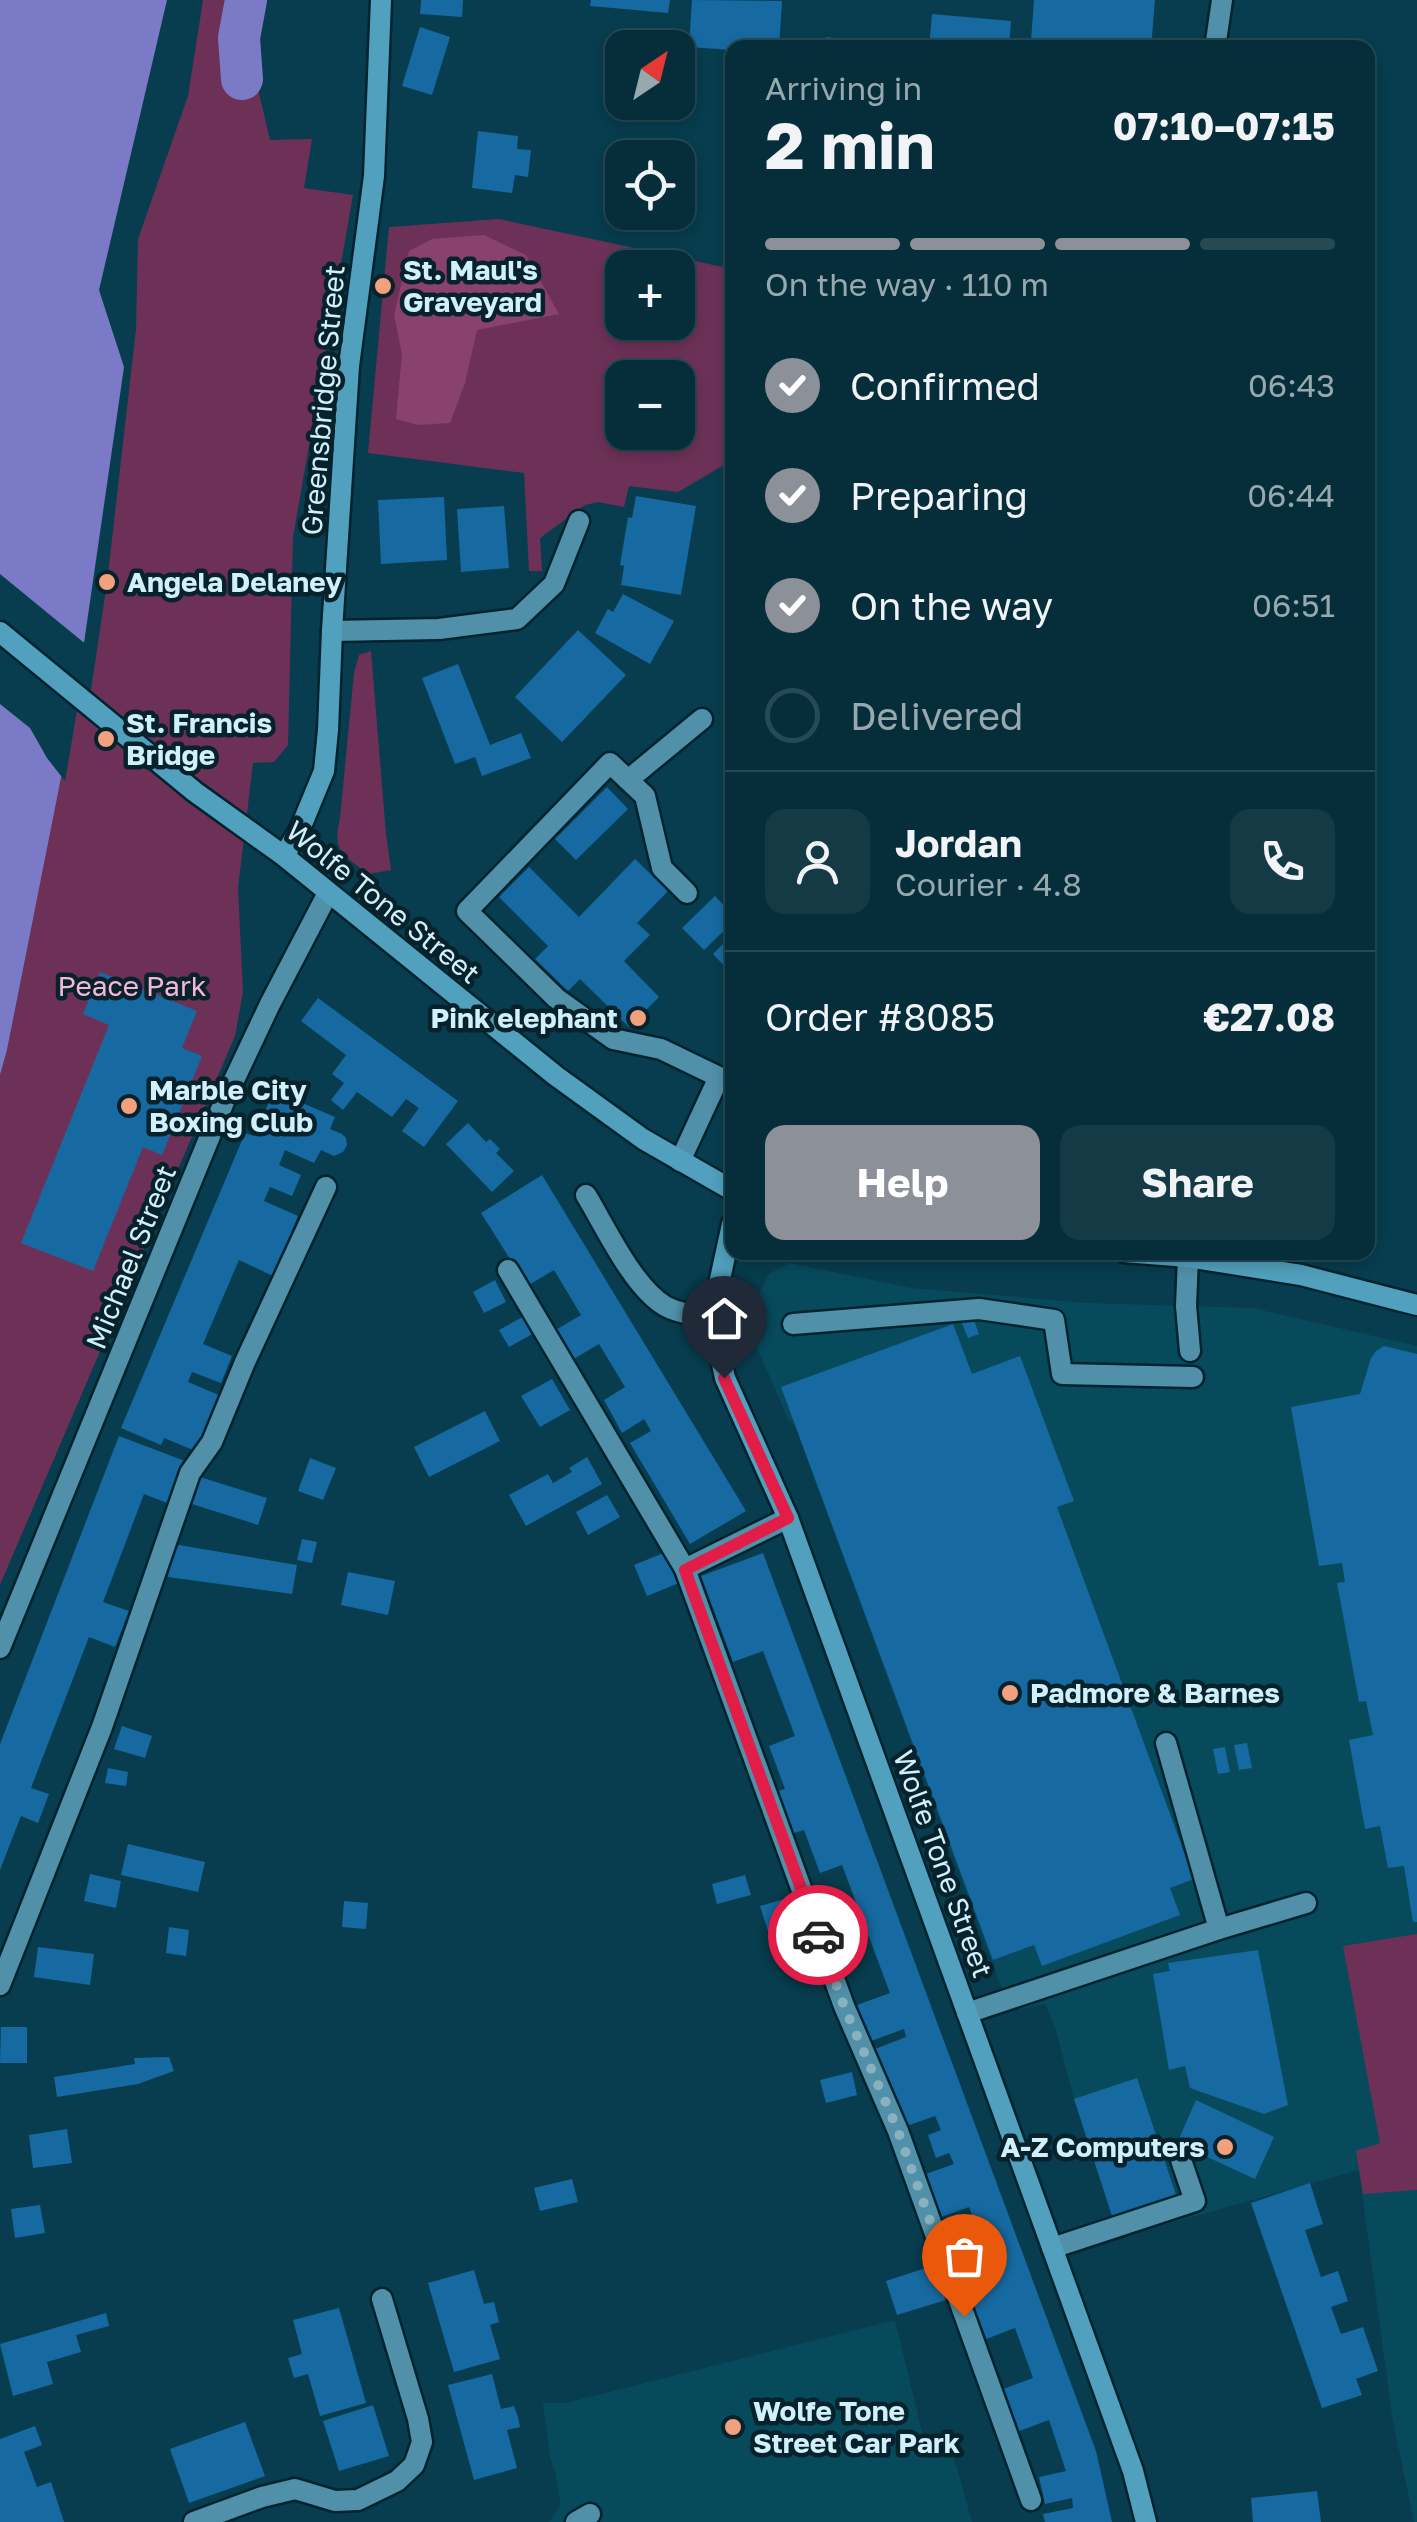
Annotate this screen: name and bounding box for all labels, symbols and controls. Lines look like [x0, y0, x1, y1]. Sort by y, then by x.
north arrow [605, 30, 695, 120]
map controls [605, 30, 695, 450]
text: Arriving in [765, 69, 922, 107]
text: 07:10–07:15 [1113, 103, 1335, 148]
text: 2 min [765, 105, 935, 183]
button: locate [605, 140, 695, 230]
button: + [605, 250, 695, 340]
place label: St. Maul's Graveyard [403, 253, 542, 318]
street label: Greensbridge Street [294, 263, 351, 536]
text: On the way · 110 m [765, 265, 1049, 303]
marker: St. Maul's Graveyard [372, 275, 394, 297]
icon: check [765, 358, 820, 413]
button: − [605, 360, 695, 450]
text: Confirmed [850, 363, 1040, 408]
text: 06:43 [1248, 366, 1335, 404]
icon: check [765, 468, 820, 523]
text: Preparing [850, 473, 1028, 518]
text: 06:44 [1247, 476, 1335, 514]
place label: Angela Delaney [127, 565, 342, 598]
marker: Angela Delaney [96, 571, 118, 593]
icon: check [765, 578, 820, 633]
text: On the way [850, 583, 1053, 628]
text: 06:51 [1252, 586, 1335, 624]
text: Delivered [850, 693, 1023, 738]
place label: St. Francis Bridge [126, 706, 272, 771]
marker: St. Francis Bridge [95, 728, 117, 750]
button: person [765, 809, 870, 914]
button: phone [1230, 809, 1335, 914]
street label: Wolfe Tone Street [280, 814, 487, 990]
text: Jordan [895, 820, 1022, 865]
text: Courier · 4.8 [895, 865, 1082, 903]
park label: Peace Park [57, 969, 207, 1002]
text: Order #8085 [765, 994, 995, 1039]
text: €27.08 [1203, 994, 1335, 1039]
place label: Pink elephant [431, 1001, 618, 1034]
marker: Pink elephant [627, 1007, 649, 1029]
place label: Marble City Boxing Club [149, 1073, 313, 1138]
marker: Marble City Boxing Club [118, 1095, 140, 1117]
button: Help [765, 1125, 1040, 1240]
button: Share [1060, 1125, 1335, 1240]
street label: Michael Street [79, 1160, 182, 1353]
pin [682, 1276, 767, 1379]
icon: home [697, 1291, 752, 1346]
place label: Padmore & Barnes [1030, 1676, 1280, 1709]
marker: Padmore & Barnes [999, 1682, 1021, 1704]
street label: Wolfe Tone Street [887, 1746, 1000, 1982]
courier [768, 1885, 868, 1985]
icon: car [791, 1908, 846, 1963]
place label: A-Z Computers [1000, 2130, 1205, 2163]
marker: A-Z Computers [1214, 2136, 1236, 2158]
pin [922, 2214, 1007, 2317]
icon: bag [937, 2229, 992, 2284]
place label: Wolfe Tone Street Car Park [753, 2394, 960, 2459]
marker: Wolfe Tone Street Car Park [722, 2416, 744, 2438]

